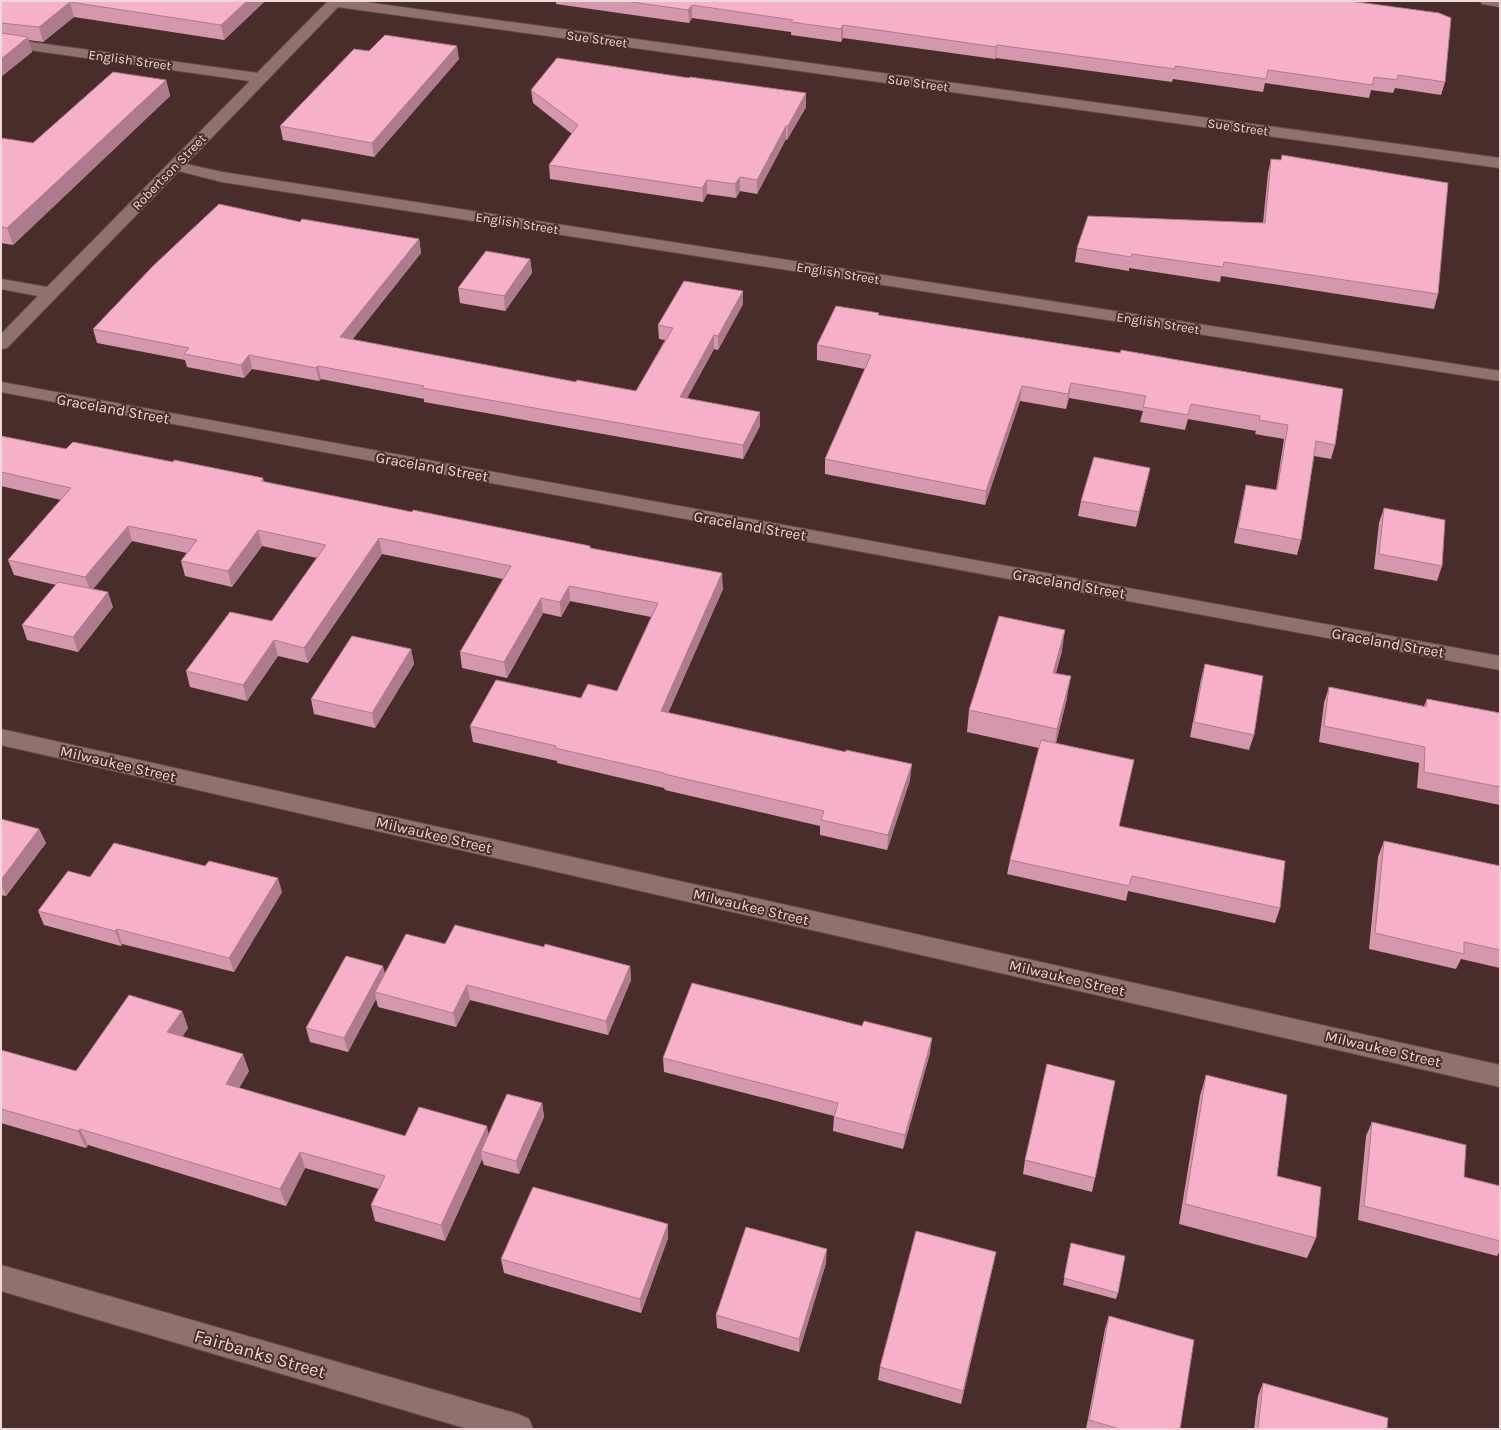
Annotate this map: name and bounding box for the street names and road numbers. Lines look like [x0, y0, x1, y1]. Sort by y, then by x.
street label: Sue Street [566, 27, 628, 51]
street label: English Street [88, 47, 172, 73]
street label: Sue Street [887, 71, 949, 95]
street label: Sue Street [1207, 115, 1269, 139]
street label: Robertson Street [129, 131, 209, 213]
street label: English Street [475, 209, 559, 237]
street label: English Street [796, 259, 880, 287]
street label: English Street [1116, 309, 1200, 337]
street label: Graceland Street [55, 390, 171, 428]
street label: Graceland Street [374, 448, 490, 486]
street label: Graceland Street [692, 507, 808, 545]
street label: Graceland Street [1011, 565, 1127, 603]
street label: Graceland Street [1330, 624, 1446, 662]
street label: Milwaukee Street [58, 742, 178, 786]
street label: Milwaukee Street [374, 813, 494, 857]
street label: Milwaukee Street [691, 885, 811, 929]
street label: Milwaukee Street [1007, 956, 1127, 1000]
street label: Milwaukee Street [1323, 1027, 1443, 1071]
street label: Fairbanks Street [192, 1325, 328, 1383]

